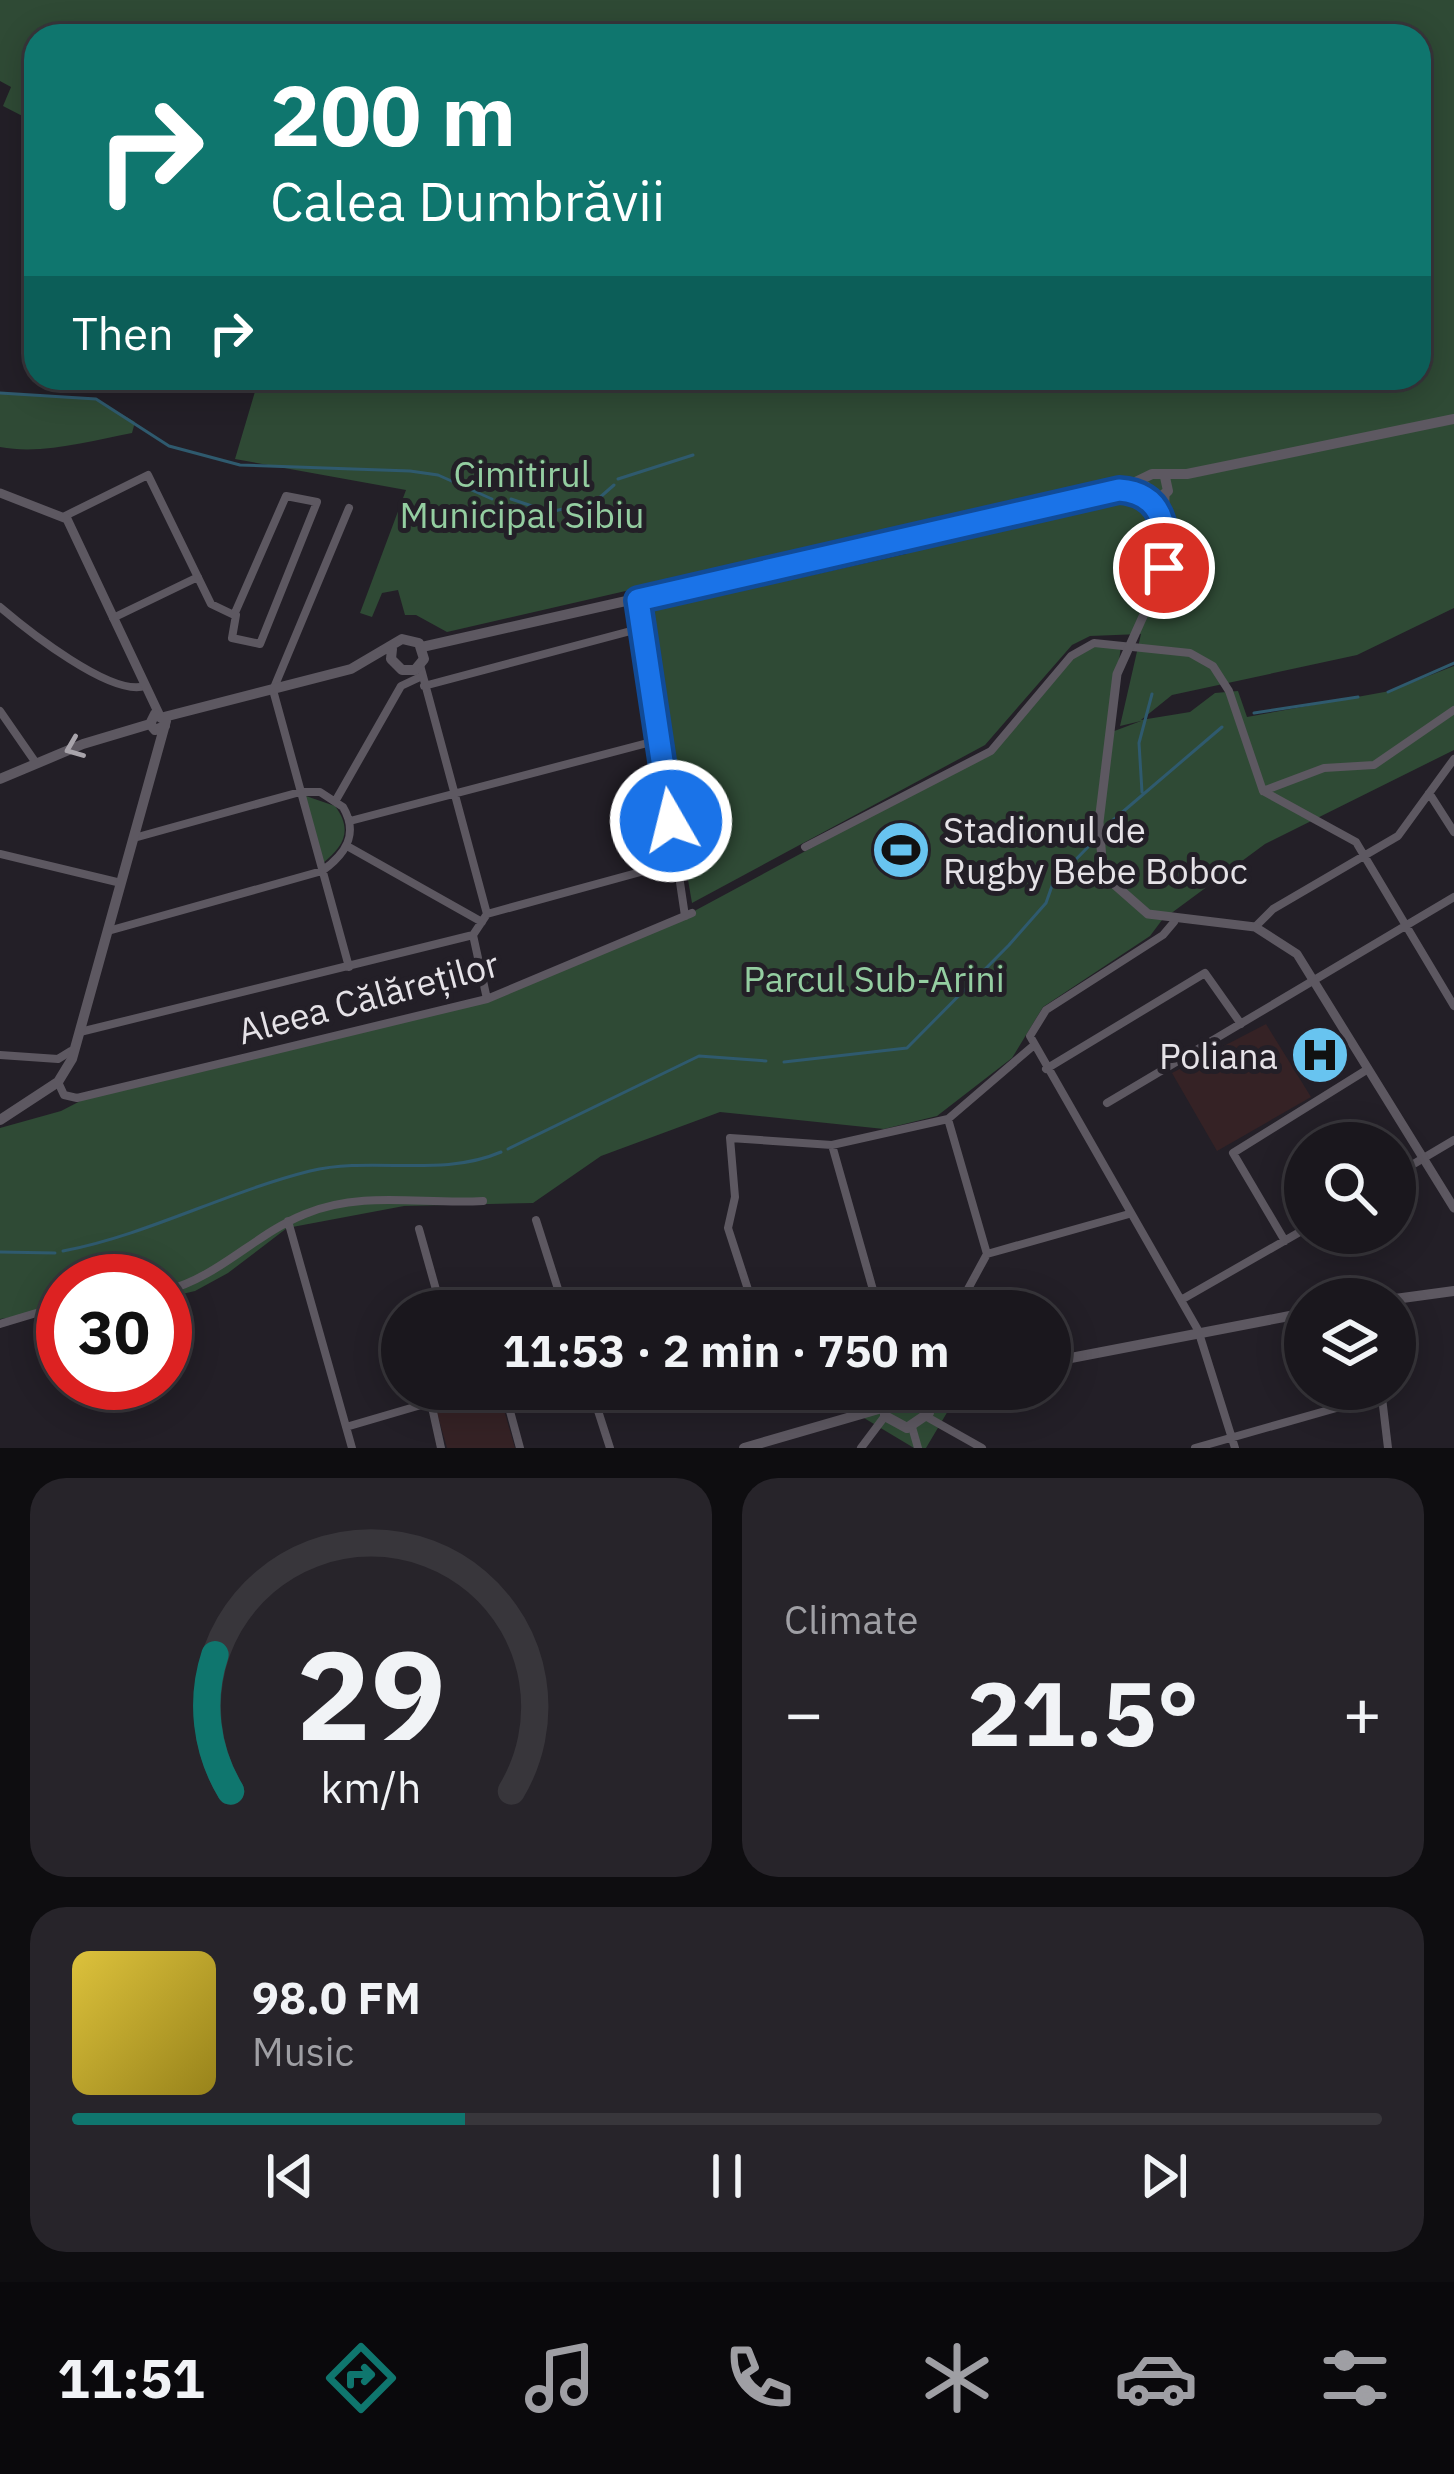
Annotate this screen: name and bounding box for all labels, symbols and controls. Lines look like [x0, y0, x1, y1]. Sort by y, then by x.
text: 200 m [270, 60, 516, 169]
icon: right [72, 72, 228, 228]
text: Calea Dumbrăvii [270, 166, 665, 236]
icon: right [198, 300, 264, 366]
text: Then [72, 304, 174, 362]
park label: Cimitirul Municipal Sibiu [400, 450, 644, 538]
pin [1113, 517, 1215, 619]
icon: arrive [1131, 535, 1197, 601]
one-way arrow [64, 734, 85, 758]
position arrow [608, 758, 734, 884]
place label: Stadionul de Rugby Bebe Boboc [943, 806, 1248, 894]
sports icon: Stadionul de Rugby Bebe Boboc [870, 819, 932, 881]
street label: Aleea Călăreților [232, 940, 504, 1054]
park label: Parcul Sub-Arini [743, 955, 1005, 1002]
hospital icon: Poliana [1289, 1024, 1351, 1086]
place label: Poliana [1159, 1032, 1278, 1079]
map controls [1284, 1122, 1416, 1410]
button: search [1284, 1122, 1416, 1254]
speed limit sign: 30 [36, 1254, 192, 1410]
button: layers [1284, 1278, 1416, 1410]
text: 11:53 · 2 min · 750 m [503, 1321, 949, 1379]
text: Climate [784, 1594, 918, 1645]
text: 29 [296, 1612, 446, 1774]
text: 21.5° [967, 1654, 1199, 1771]
text: − [784, 1669, 824, 1755]
text: + [1342, 1669, 1382, 1755]
text: km/h [321, 1758, 421, 1814]
text: 98.0 FM [252, 1968, 421, 2026]
text: Music [252, 2026, 354, 2077]
icon: previous [257, 2143, 323, 2209]
icon: pause [694, 2143, 760, 2209]
icon: next [1131, 2143, 1197, 2209]
icon: directions [319, 2336, 403, 2420]
icon: music [518, 2336, 602, 2420]
icon: phone [717, 2336, 801, 2420]
icon: climate [915, 2336, 999, 2420]
icon: car [1114, 2336, 1198, 2420]
icon: filters [1313, 2336, 1397, 2420]
text: 11:51 [57, 2343, 205, 2413]

